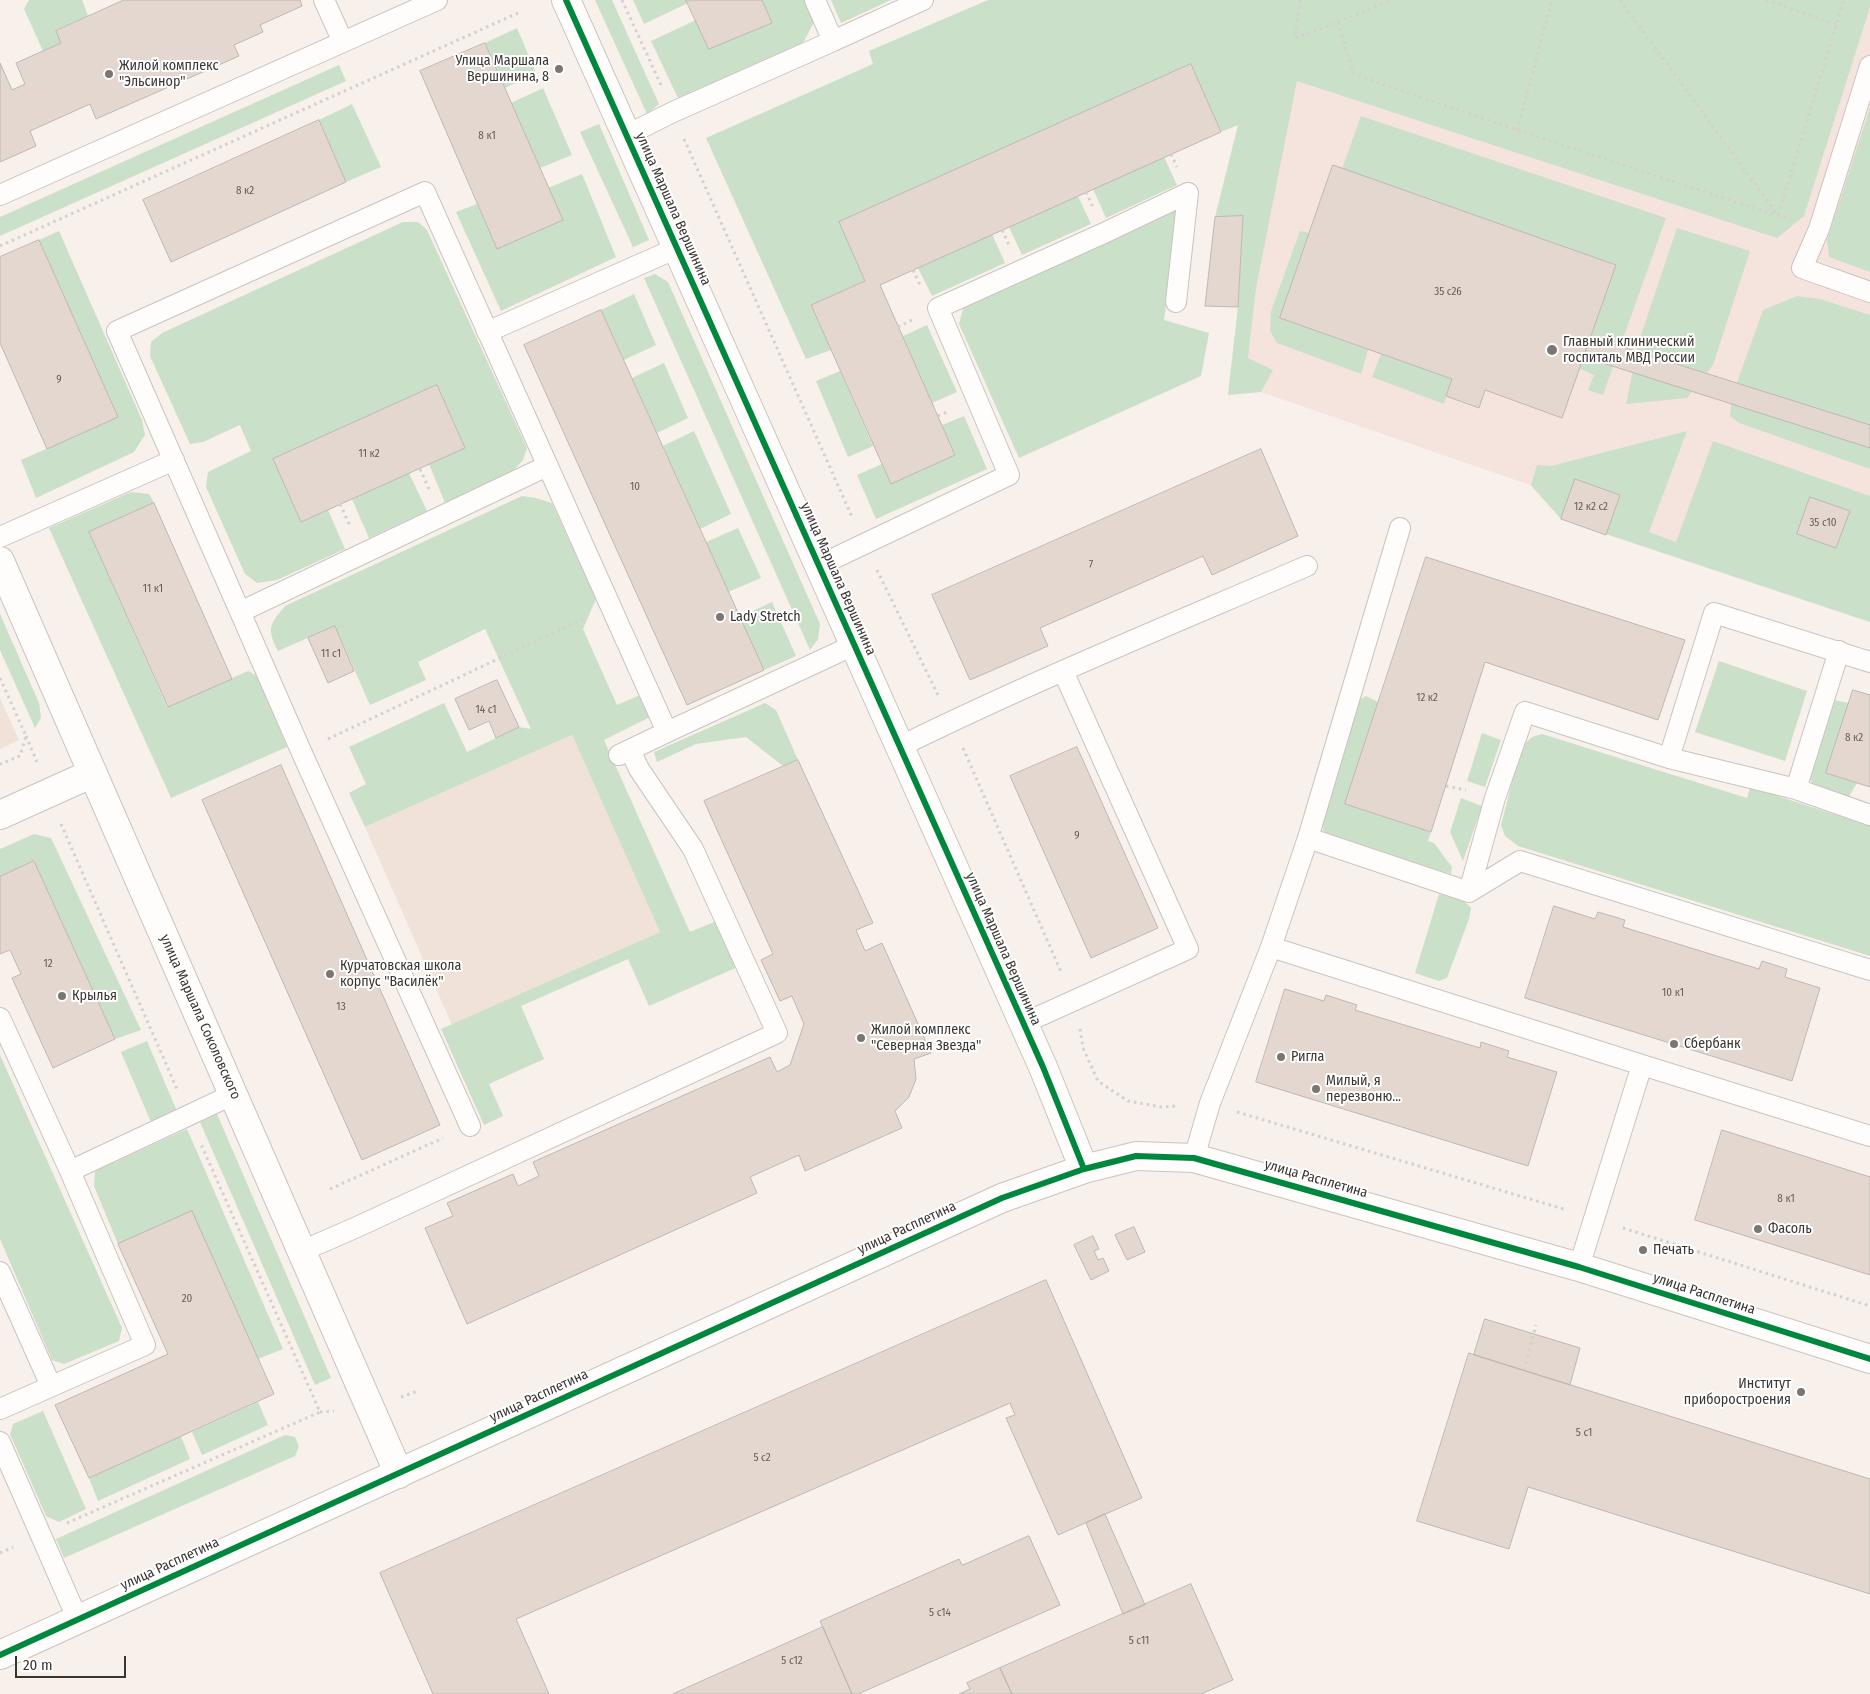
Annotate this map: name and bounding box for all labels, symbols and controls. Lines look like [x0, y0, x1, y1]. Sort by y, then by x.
place label: Улица Маршала Вершинина, 8 [455, 53, 549, 85]
place label: Жилой комплекс "Эльсинор" [119, 58, 219, 90]
marker: Улица Маршала Вершинина, 8 [553, 63, 565, 75]
marker: Жилой комплекс "Эльсинор" [103, 68, 115, 80]
house number: 8 к1 [478, 129, 496, 143]
street label: улица Маршала Вершинина [632, 130, 714, 288]
house number: 8 к2 [236, 184, 254, 198]
house number: 35 с26 [1434, 285, 1462, 299]
place label: Главный клинический госпиталь МВД России [1563, 334, 1695, 367]
marker: Главный клинический госпиталь МВД России [1545, 343, 1559, 357]
house number: 9 [56, 373, 62, 387]
house number: 11 к2 [358, 447, 380, 461]
house number: 10 [630, 480, 640, 494]
street label: улица Маршала Вершинина [797, 500, 879, 658]
house number: 12 к2 с2 [1574, 500, 1608, 514]
house number: 35 с10 [1809, 516, 1837, 530]
house number: 7 [1089, 558, 1093, 572]
house number: 11 к1 [143, 582, 163, 596]
place label: Lady Stretch [730, 609, 801, 625]
marker: Lady Stretch [714, 611, 726, 623]
house number: 11 с1 [321, 647, 341, 661]
house number: 12 к2 [1416, 691, 1438, 705]
house number: 14 с1 [475, 703, 497, 717]
house number: 8 к2 [1845, 731, 1863, 745]
house number: 9 [1074, 829, 1080, 843]
street label: улица Маршала Вершинина [962, 870, 1044, 1028]
street label: улица Маршала Соколовского [156, 932, 244, 1102]
house number: 12 [43, 957, 53, 971]
place label: Курчатовская школа корпус "Василёк" [340, 958, 461, 990]
marker: Курчатовская школа корпус "Василёк" [324, 968, 336, 980]
house number: 10 к1 [1662, 986, 1684, 1000]
place label: Крылья [72, 988, 117, 1004]
marker: Крылья [56, 990, 68, 1002]
house number: 13 [336, 1000, 346, 1014]
place label: Жилой комплекс "Северная Звезда" [871, 1022, 981, 1054]
marker: Жилой комплекс "Северная Звезда" [855, 1032, 867, 1044]
place label: Сбербанк [1684, 1036, 1741, 1052]
marker: Сбербанк [1668, 1038, 1680, 1050]
place label: Ригла [1291, 1049, 1324, 1065]
marker: Ригла [1275, 1051, 1287, 1063]
place label: Милый, я перезвоню... [1326, 1073, 1401, 1106]
marker: Милый, я перезвоню... [1310, 1083, 1322, 1095]
street label: улица Расплетина [1262, 1156, 1370, 1202]
house number: 8 к1 [1777, 1192, 1795, 1206]
street label: улица Расплетина [855, 1198, 959, 1258]
place label: Фасоль [1768, 1221, 1812, 1237]
marker: Фасоль [1752, 1223, 1764, 1235]
place label: Печать [1653, 1242, 1694, 1258]
marker: Печать [1637, 1244, 1649, 1256]
street label: улица Расплетина [1651, 1270, 1757, 1318]
house number: 20 [182, 1292, 192, 1306]
street label: улица Расплетина [487, 1366, 591, 1426]
place label: Институт приборостроения [1684, 1376, 1791, 1408]
marker: Институт приборостроения [1795, 1386, 1807, 1398]
house number: 5 с1 [1576, 1426, 1592, 1440]
house number: 5 с2 [753, 1451, 771, 1465]
street label: улица Расплетина [118, 1534, 222, 1594]
house number: 5 с14 [929, 1606, 951, 1620]
house number: 5 с11 [1129, 1634, 1149, 1648]
scale bar [18, 1646, 129, 1678]
house number: 5 с12 [781, 1654, 803, 1668]
text: 20 m [23, 1656, 53, 1674]

